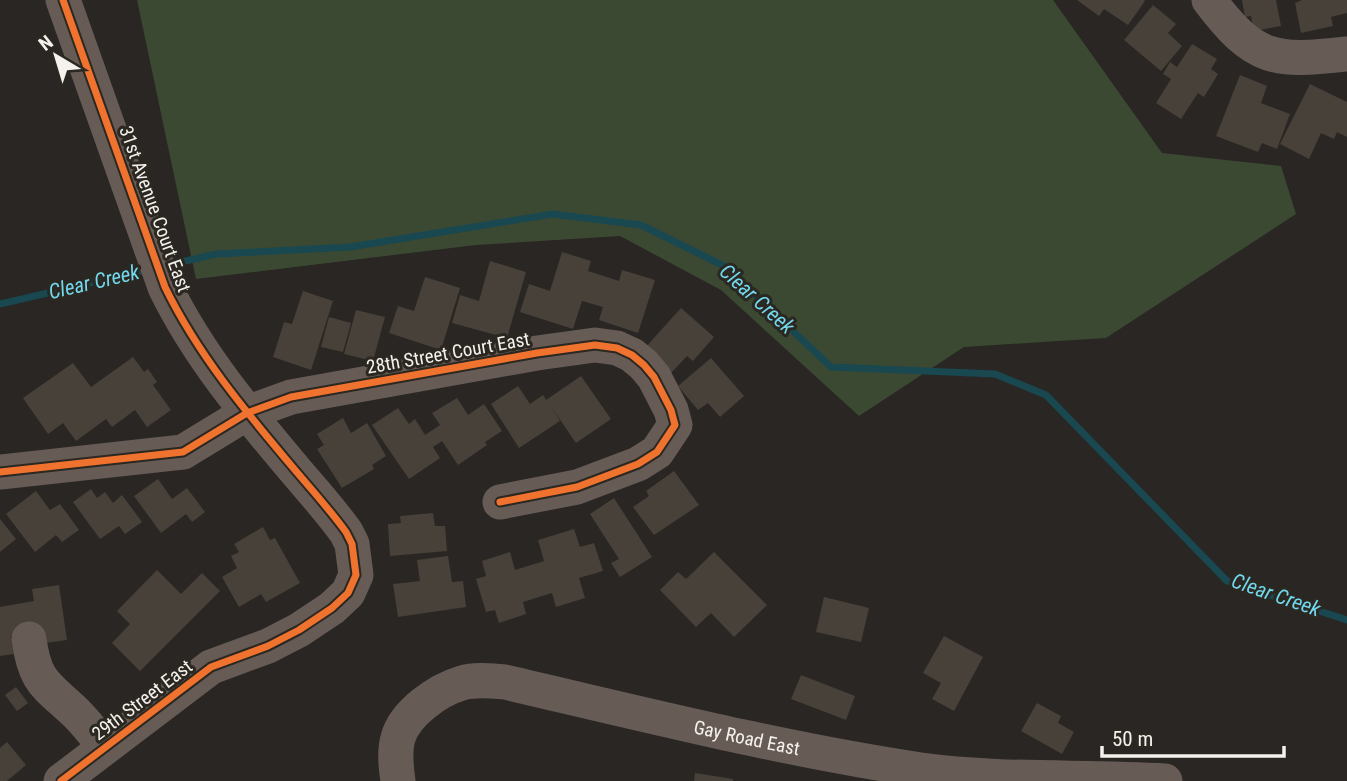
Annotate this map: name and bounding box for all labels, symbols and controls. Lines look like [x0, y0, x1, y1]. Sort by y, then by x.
north arrow [21, 21, 91, 91]
text: N [34, 30, 58, 56]
street label: 31st Avenue Court East [114, 123, 196, 295]
water label: Clear Creek [715, 259, 800, 339]
water label: Clear Creek [46, 260, 142, 304]
street label: 28th Street Court East [365, 327, 531, 379]
water label: Clear Creek [1228, 569, 1324, 622]
street label: 29th Street East [87, 655, 197, 745]
scale bar [1102, 714, 1284, 758]
street label: Gay Road East [692, 715, 802, 760]
text: 50 m [1112, 727, 1153, 751]

